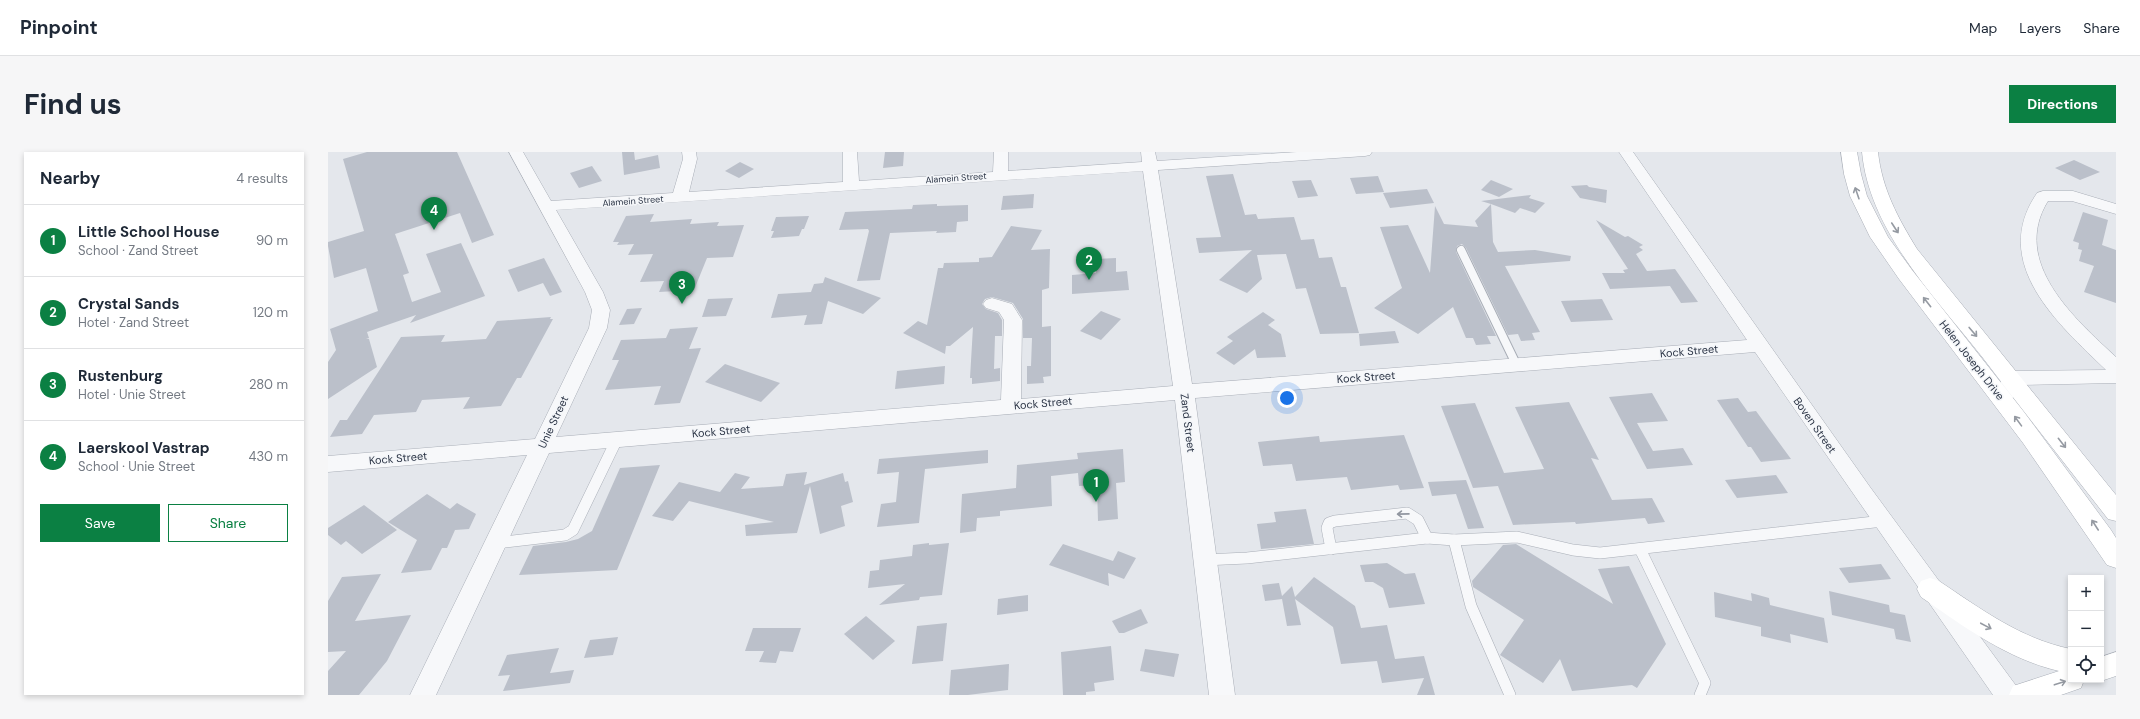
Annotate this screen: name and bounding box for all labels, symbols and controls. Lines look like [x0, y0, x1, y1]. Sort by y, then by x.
text: Pinpoint [20, 15, 98, 40]
text: Map [1969, 19, 1997, 37]
text: Layers [2019, 19, 2061, 37]
text: Share [2083, 19, 2120, 37]
button: Directions [2009, 85, 2116, 123]
text: Find us [24, 86, 122, 123]
text: Nearby [40, 167, 100, 189]
text: 4 results [236, 170, 288, 187]
street label: Alamein Street [925, 170, 987, 186]
one-way arrow [1853, 186, 1860, 199]
street label: Alamein Street [602, 193, 664, 209]
pin: 4 [421, 197, 447, 230]
text: Little School House [78, 222, 219, 242]
one-way arrow [1891, 222, 1899, 233]
text: 1 [51, 232, 55, 249]
text: 90 m [256, 232, 288, 249]
text: School · Zand Street [78, 242, 198, 259]
pin: 2 [1076, 247, 1102, 280]
pin: 3 [669, 271, 695, 304]
text: Crystal Sands [78, 294, 179, 314]
one-way arrow [1922, 297, 1931, 308]
text: 2 [49, 304, 57, 321]
text: 120 m [253, 304, 288, 321]
text: Hotel · Zand Street [78, 314, 189, 331]
street label: Helen Joseph Drive [1936, 317, 2008, 403]
one-way arrow [1969, 326, 1978, 337]
street label: Kock Street [1659, 341, 1719, 361]
text: Rustenburg [78, 366, 163, 386]
street label: Kock Street [1336, 368, 1396, 386]
text: 3 [49, 376, 57, 393]
text: 280 m [249, 376, 288, 393]
text: Hotel · Unie Street [78, 386, 186, 403]
your location [1277, 388, 1297, 408]
street label: Unie Street [535, 393, 571, 451]
street label: Kock Street [1013, 393, 1073, 413]
street label: Zand Street [1177, 393, 1199, 453]
street label: Boven Street [1791, 394, 1839, 456]
one-way arrow [2014, 415, 2022, 426]
street label: Kock Street [691, 421, 751, 441]
one-way arrow [2058, 437, 2066, 448]
text: Laerskool Vastrap [78, 438, 210, 458]
text: 4 [49, 448, 57, 465]
text: 430 m [248, 448, 288, 465]
street label: Kock Street [368, 448, 428, 468]
text: School · Unie Street [78, 458, 195, 475]
pin: 1 [1083, 469, 1109, 502]
button: Save [40, 504, 160, 542]
button: Share [168, 504, 288, 542]
one-way arrow [1397, 510, 1410, 518]
one-way arrow [2091, 520, 2099, 531]
map controls [2068, 575, 2104, 683]
button: + [2068, 575, 2104, 611]
button: − [2068, 611, 2104, 647]
one-way arrow [1980, 622, 1992, 630]
button: locate [2068, 647, 2104, 683]
one-way arrow [2054, 679, 2067, 686]

